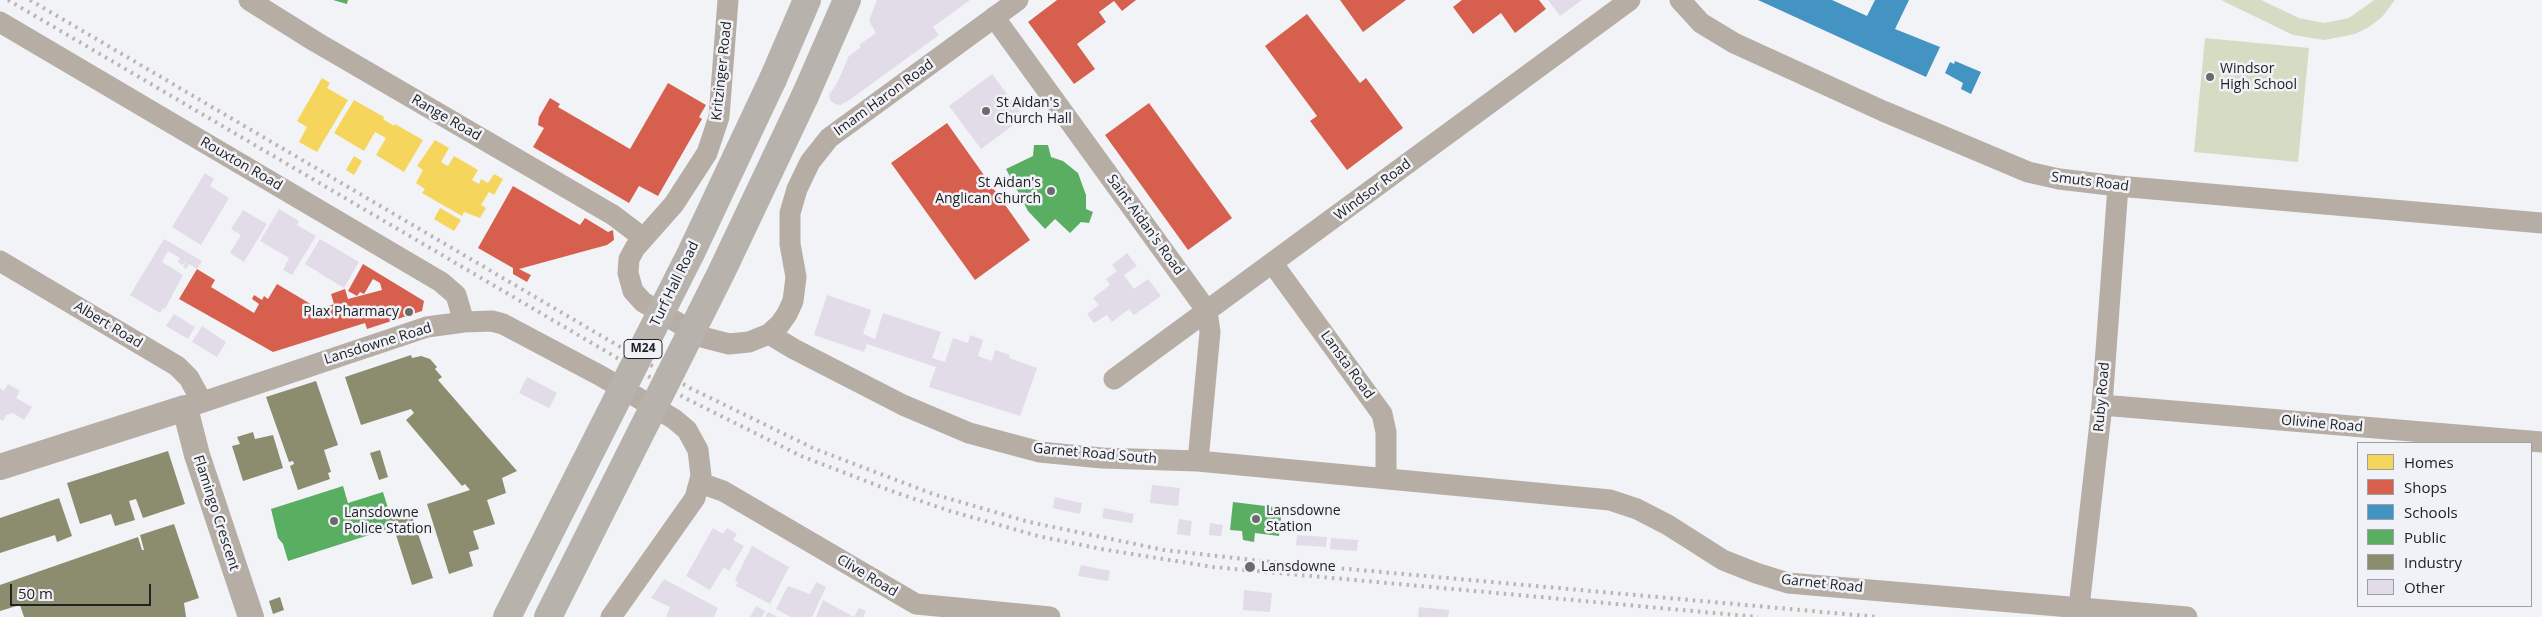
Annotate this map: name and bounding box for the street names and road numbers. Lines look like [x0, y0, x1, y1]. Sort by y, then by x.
street label: Kritzinger Road [708, 21, 736, 121]
street label: Imam Haron Road [831, 56, 937, 140]
street label: Range Road [408, 91, 484, 145]
street label: Rouxton Road [197, 134, 285, 194]
street label: Windsor Road [1331, 156, 1415, 224]
street label: Smuts Road [2050, 169, 2130, 195]
street label: Saint Aidan's Road [1103, 171, 1187, 279]
street label: Turf Hall Road [647, 239, 703, 329]
street label: Albert Road [71, 298, 145, 352]
street label: Lansdowne Road [322, 320, 434, 368]
street label: Lansta Road [1317, 328, 1377, 402]
road number: M24 [624, 339, 662, 358]
street label: Ruby Road [2091, 361, 2113, 433]
street label: Olivine Road [2280, 412, 2364, 436]
street label: Garnet Road South [1032, 440, 1158, 468]
street label: Flamingo Crescent [189, 453, 243, 573]
street label: Clive Road [834, 551, 900, 601]
street label: Garnet Road [1780, 571, 1864, 597]

